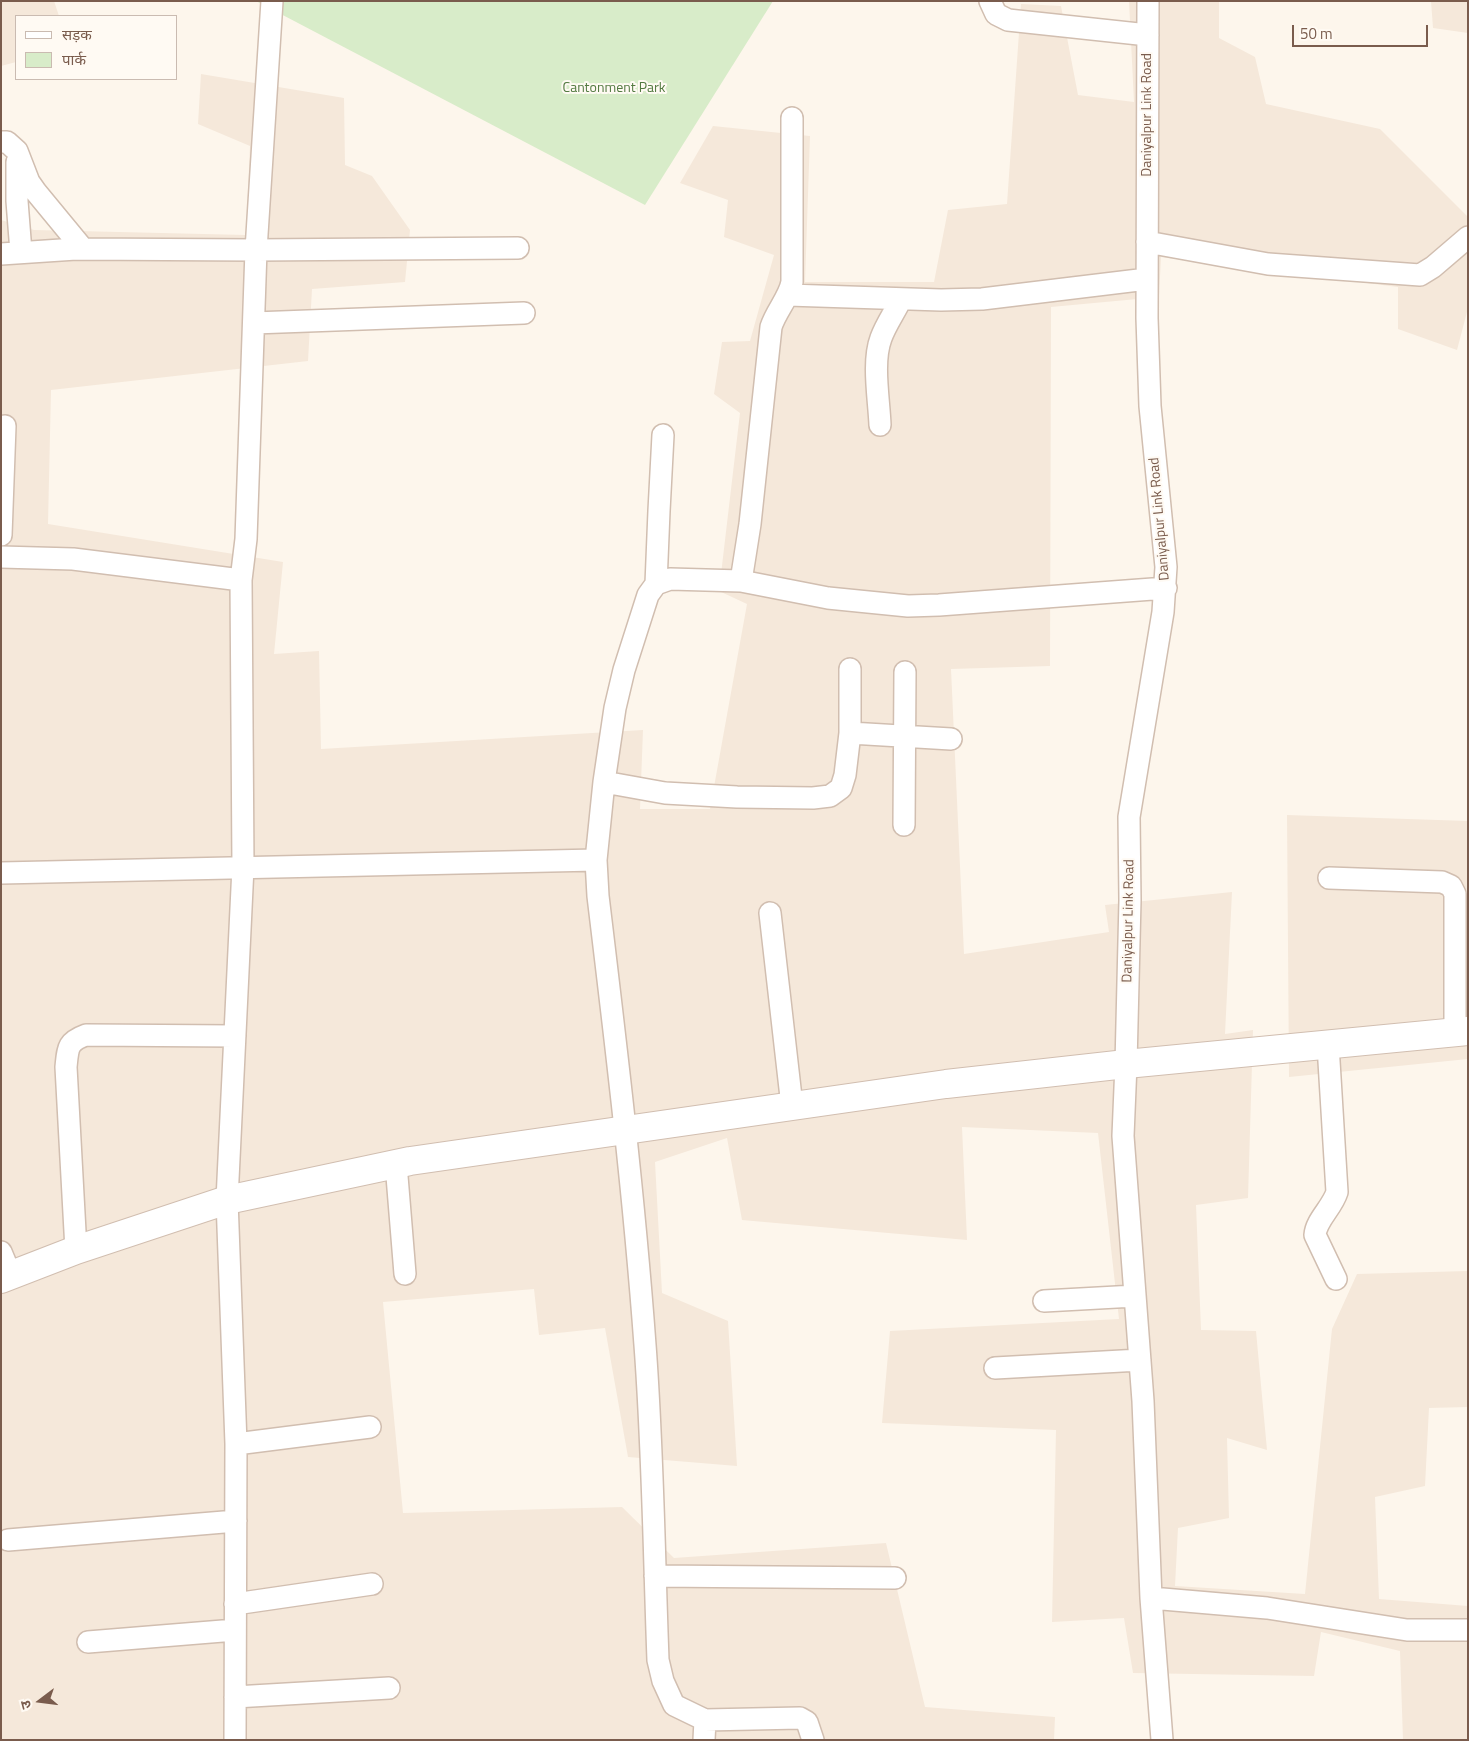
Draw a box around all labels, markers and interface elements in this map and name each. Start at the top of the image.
legend [15,15,178,80]
scale bar [1294,15,1430,47]
text: 50 m [1300,22,1333,45]
text: सड़क [62,23,92,46]
text: पार्क [62,48,86,71]
street label: Daniyalpur Link Road [1140,53,1156,177]
park label: Cantonment Park [563,81,665,97]
street label: Daniyalpur Link Road [1146,457,1174,581]
street label: Daniyalpur Link Road [1120,859,1138,983]
north arrow [15,1676,65,1726]
text: उ [14,1698,36,1712]

